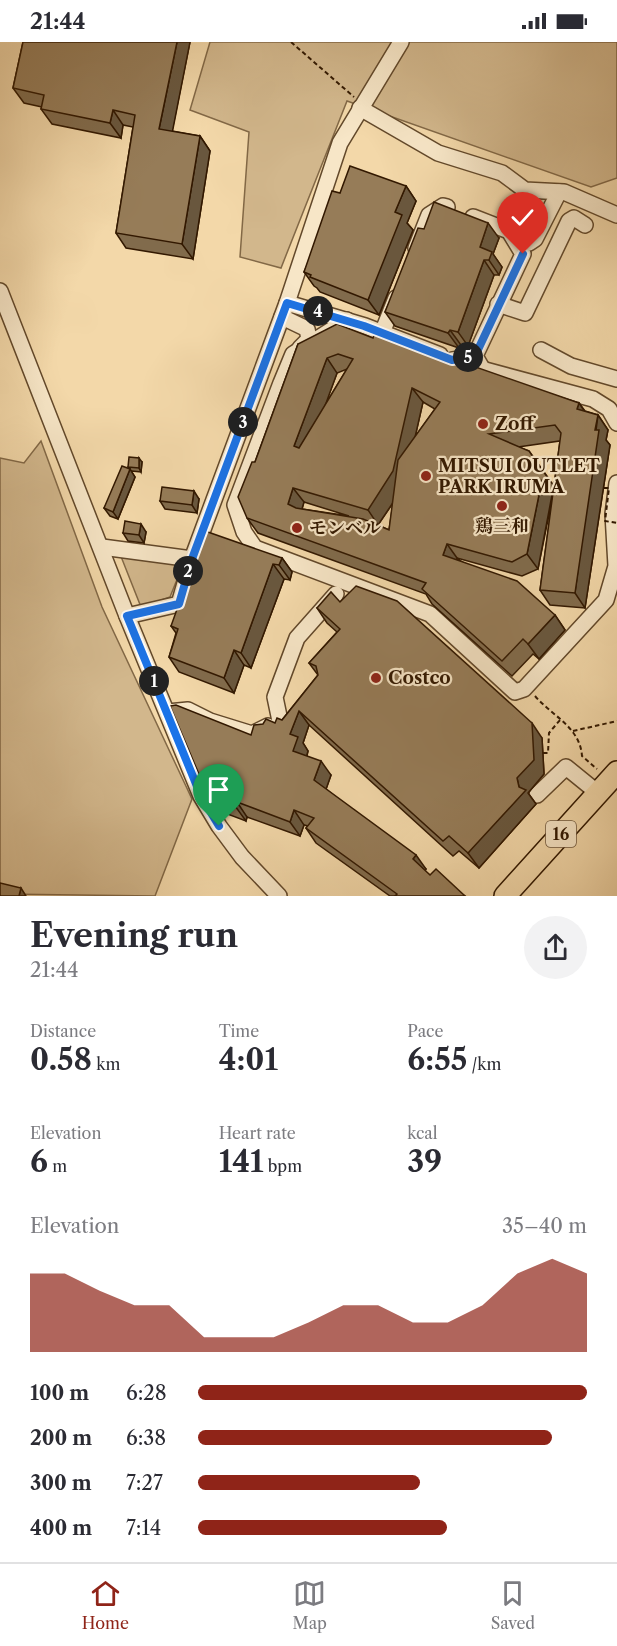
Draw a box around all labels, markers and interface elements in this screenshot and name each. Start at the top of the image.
text: 21:44 [30,8,86,35]
pin [497,192,548,254]
icon: check [506,201,539,234]
pin: 4 [303,296,333,326]
text: 4 [313,301,323,321]
pin: 5 [453,342,483,372]
text: 5 [464,347,472,367]
pin: 3 [228,407,258,437]
text: 3 [238,412,248,432]
place label: Zoff [495,413,536,435]
marker: Zoff [476,417,490,431]
place label: MITSUI OUTLET PARK IRUMA [438,455,600,498]
marker: MITSUI OUTLET PARK IRUMA [419,469,433,483]
marker: 鶏三和 [495,499,509,513]
place label: 鶏三和 [475,515,529,537]
place label: モンベル [309,517,381,539]
marker: モンベル [290,521,304,535]
pin: 2 [173,556,203,586]
text: 2 [183,561,193,581]
pin: 1 [139,666,169,696]
place label: Costco [388,667,451,689]
text: 1 [150,671,158,691]
marker: Costco [369,671,383,685]
pin [193,764,244,826]
icon: arrive [202,773,235,806]
road number: 16 [546,821,576,847]
text: Evening run [30,915,238,956]
button: share [524,916,587,979]
text: 21:44 [30,958,79,982]
text: Distance [30,1021,96,1041]
text: Time [219,1021,259,1041]
text: Pace [407,1021,443,1041]
text: 0.58 [30,1041,92,1078]
text: 4:01 [219,1041,278,1078]
text: 6:55 [407,1041,467,1078]
text: km [92,1054,121,1074]
text: /km [467,1054,501,1074]
text: Elevation [30,1123,101,1143]
text: Heart rate [219,1123,296,1143]
text: kcal [407,1123,438,1143]
text: 6 [30,1143,48,1180]
text: 141 [219,1143,263,1180]
text: 39 [407,1143,442,1180]
text: m [48,1156,67,1176]
text: bpm [263,1156,302,1176]
text: Elevation [30,1214,119,1238]
text: 35–40 m [502,1214,587,1238]
text: 100 m [30,1381,89,1405]
text: 6:28 [126,1381,167,1405]
text: 200 m [30,1426,92,1450]
text: 6:38 [126,1426,166,1450]
text: 300 m [30,1471,92,1495]
text: 7:27 [126,1471,163,1495]
text: 400 m [30,1516,92,1540]
text: 7:14 [126,1516,161,1540]
tab: Home [82,1577,129,1633]
tab: Map [293,1577,327,1633]
tab: Saved [491,1577,535,1633]

